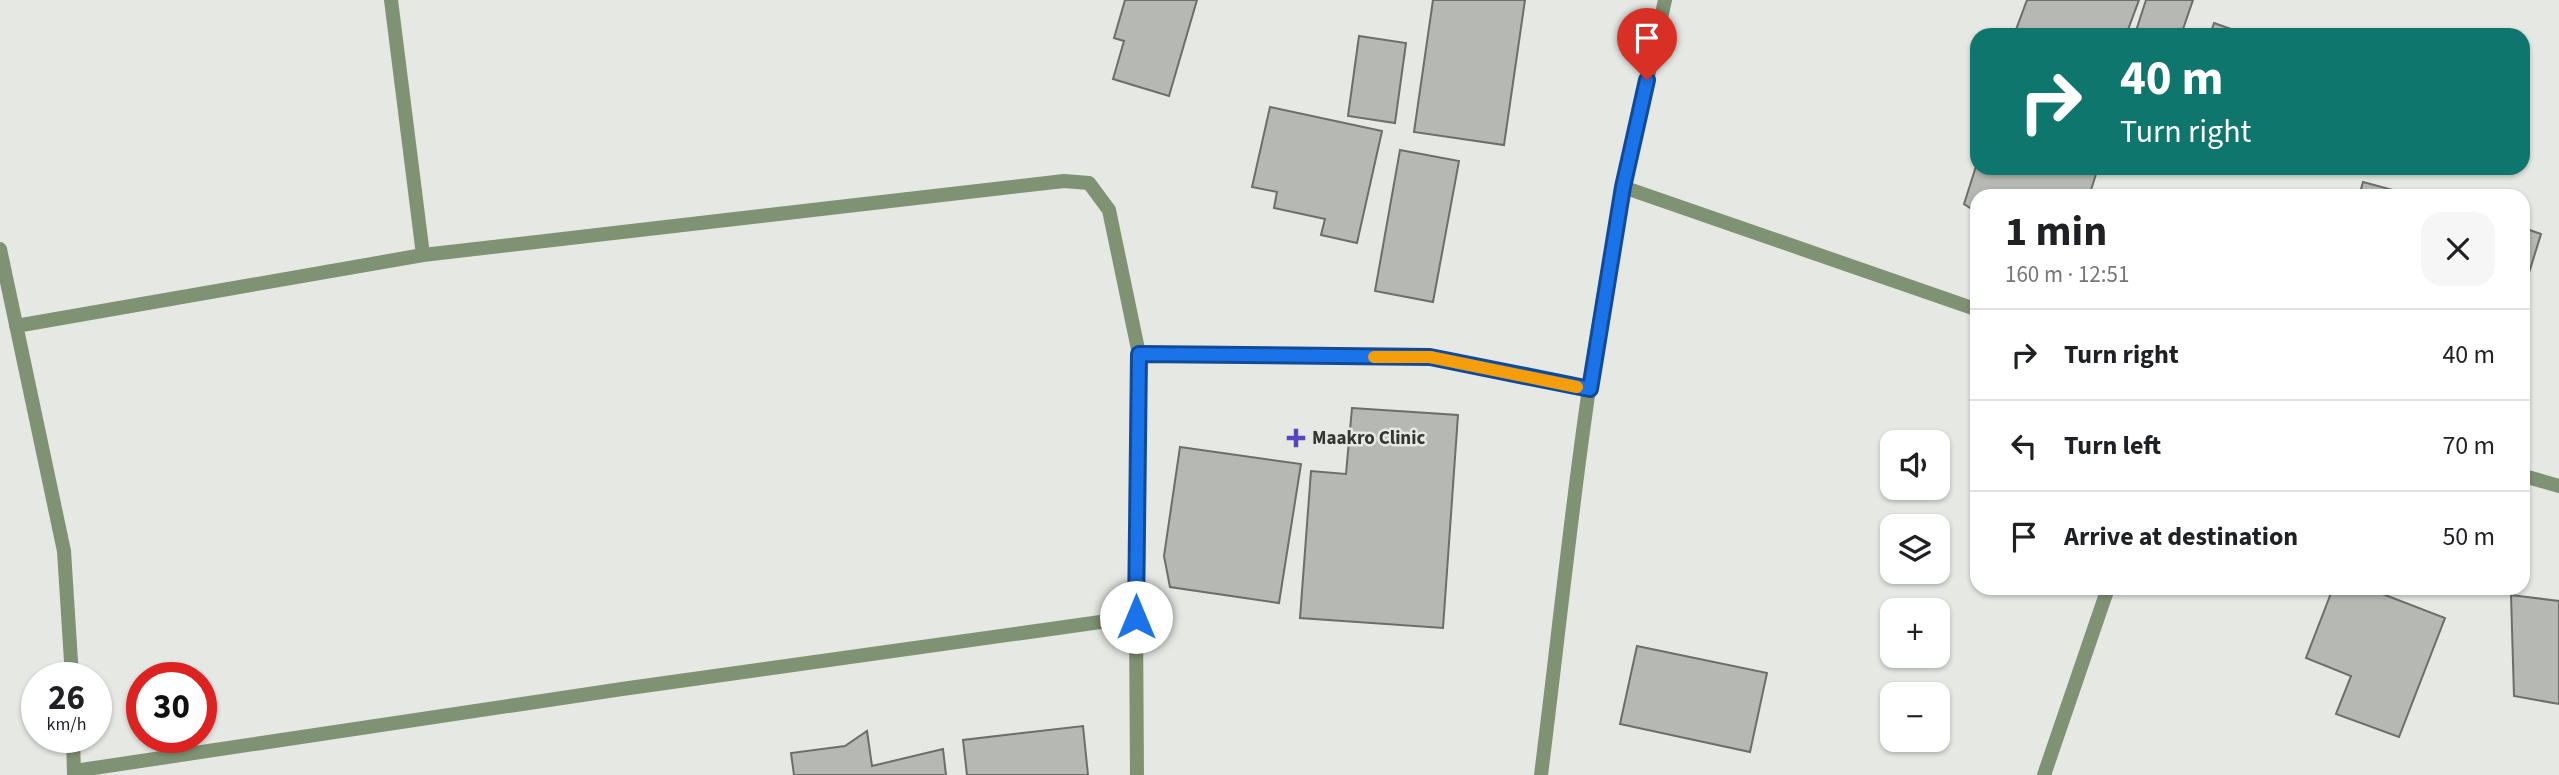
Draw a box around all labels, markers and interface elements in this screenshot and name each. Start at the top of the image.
pin [1617,8,1677,80]
icon: arrive [1628,19,1666,57]
text: 40 m [2120,44,2224,114]
icon: right [2005,56,2096,147]
text: Turn right [2120,109,2251,155]
text: 1 min [2005,202,2107,262]
button: close [2421,212,2495,286]
text: 160 m · 12:51 [2005,258,2129,291]
icon: right [2005,336,2043,374]
text: Turn right [2064,336,2179,373]
text: 40 m [2442,336,2495,373]
place label: Maakro Clinic [1312,425,1425,452]
icon: left [2005,427,2043,465]
text: Turn left [2064,427,2161,464]
text: 70 m [2442,427,2495,464]
marker: Maakro Clinic [1286,428,1306,448]
map controls [1880,430,1950,752]
button: sound [1880,430,1950,500]
button: layers [1880,514,1950,584]
icon: arrive [2005,518,2043,556]
text: Arrive at destination [2064,518,2298,555]
text: 50 m [2442,518,2495,555]
position arrow [1099,580,1173,654]
button: + [1880,598,1950,668]
speed limit sign: 30 [126,662,217,753]
text: 26 [48,673,85,723]
button: − [1880,682,1950,752]
text: km/h [47,712,86,737]

